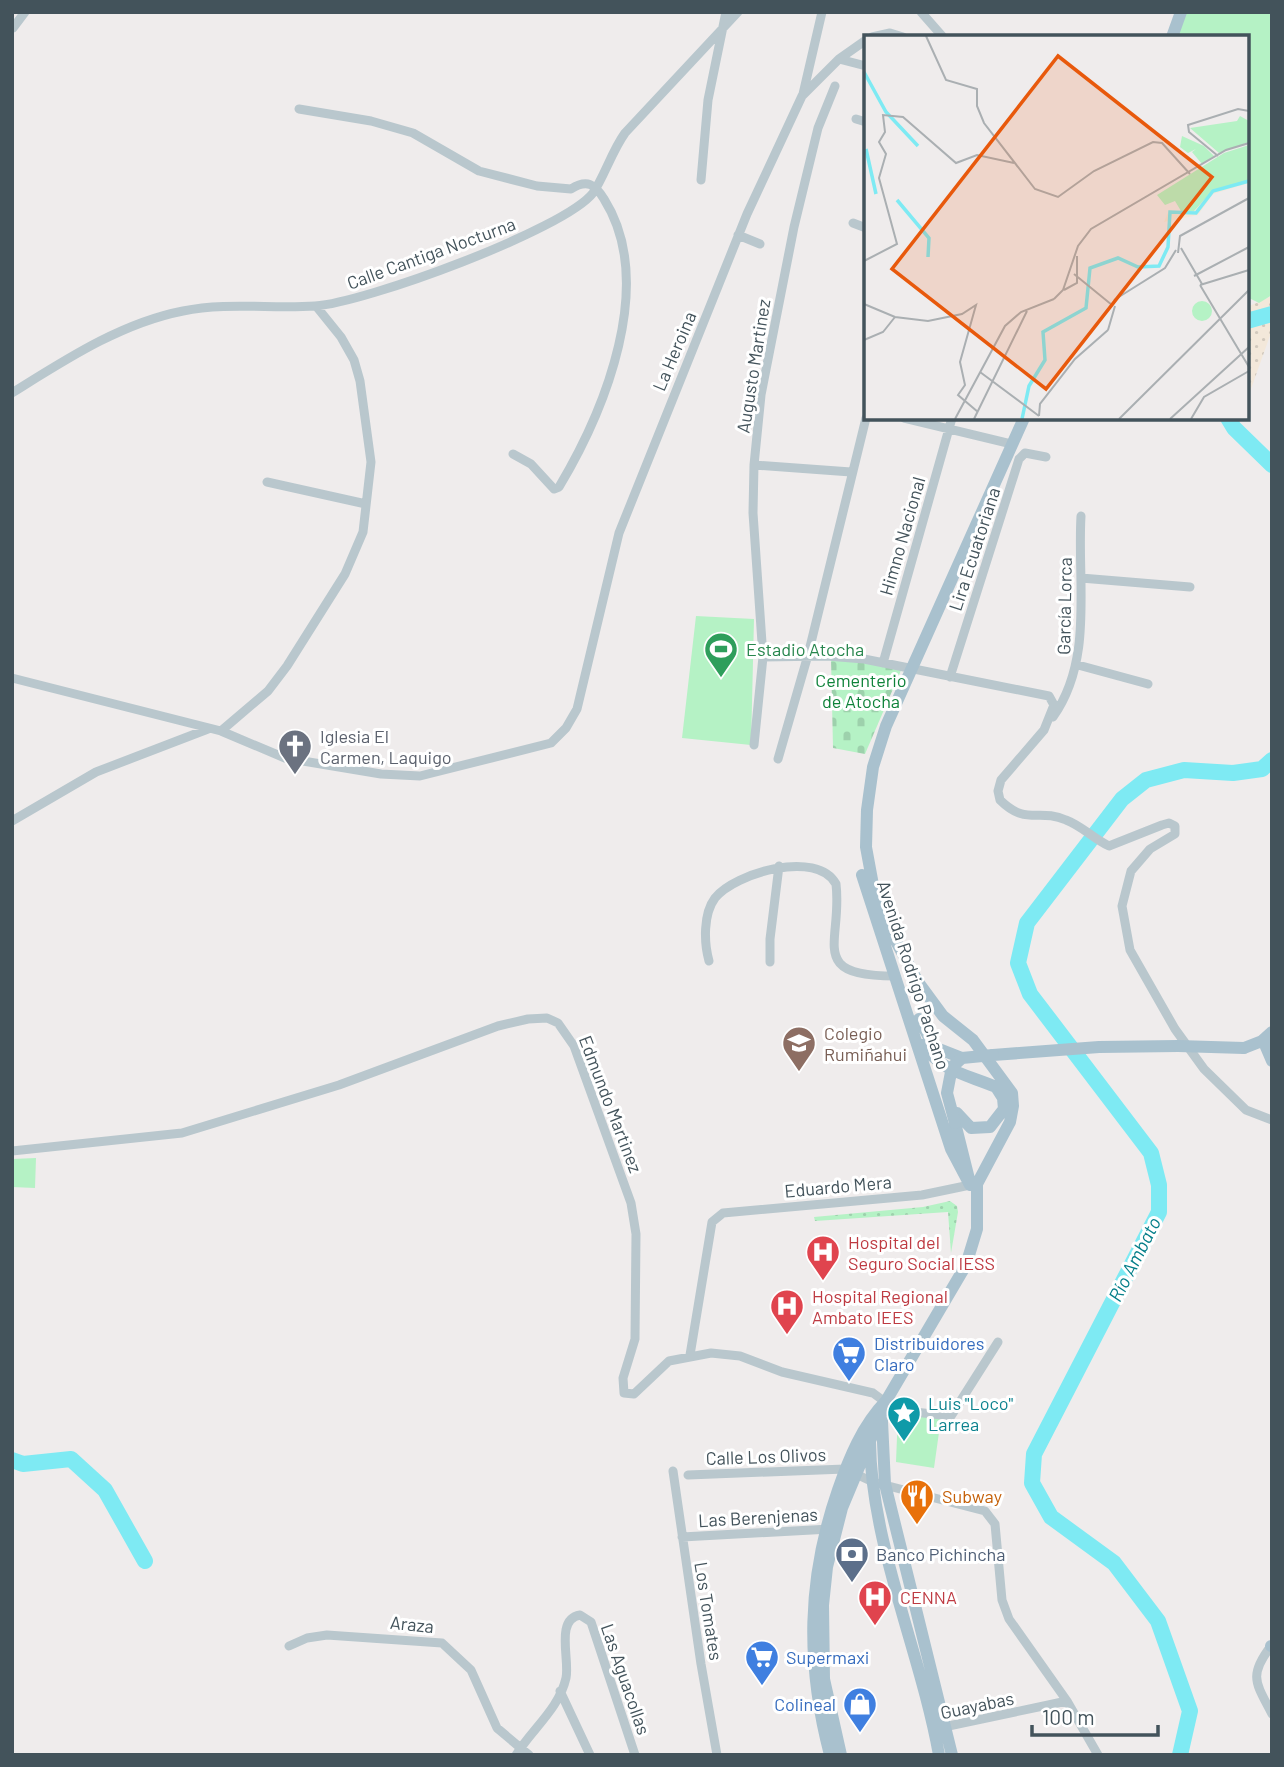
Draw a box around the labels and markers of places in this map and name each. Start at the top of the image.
sports icon: Estadio Atocha [702,630,740,679]
place label: Estadio Atocha [746,638,864,660]
place label: Iglesia El Carmen, Laquigo [320,725,452,768]
church icon: Iglesia El Carmen, Laquigo [276,727,314,776]
place label: Colegio Rumiñahui [824,1022,907,1065]
school or university icon: Colegio Rumiñahui [780,1024,818,1073]
place label: Hospital del Seguro Social IESS [848,1231,995,1274]
hospital icon: Hospital del Seguro Social IESS [804,1233,842,1282]
place label: Hospital Regional Ambato IEES [812,1285,948,1328]
hospital icon: Hospital Regional Ambato IEES [768,1287,806,1336]
place label: Distribuidores Claro [874,1332,984,1375]
supermarket icon: Distribuidores Claro [830,1334,868,1383]
place label: Luis "Loco" Larrea [928,1392,1013,1435]
place icon: Luis "Loco" Larrea [885,1394,923,1443]
restaurant icon: Subway [898,1477,936,1526]
place label: Subway [942,1485,1002,1507]
bank icon: Banco Pichincha [833,1535,871,1584]
place label: Banco Pichincha [876,1543,1005,1565]
hospital icon: CENNA [856,1578,894,1627]
place label: CENNA [900,1586,957,1608]
supermarket icon: Supermaxi [743,1638,781,1687]
place label: Supermaxi [786,1646,869,1668]
shop icon: Colineal [841,1685,879,1734]
place label: Colineal [774,1693,836,1715]

